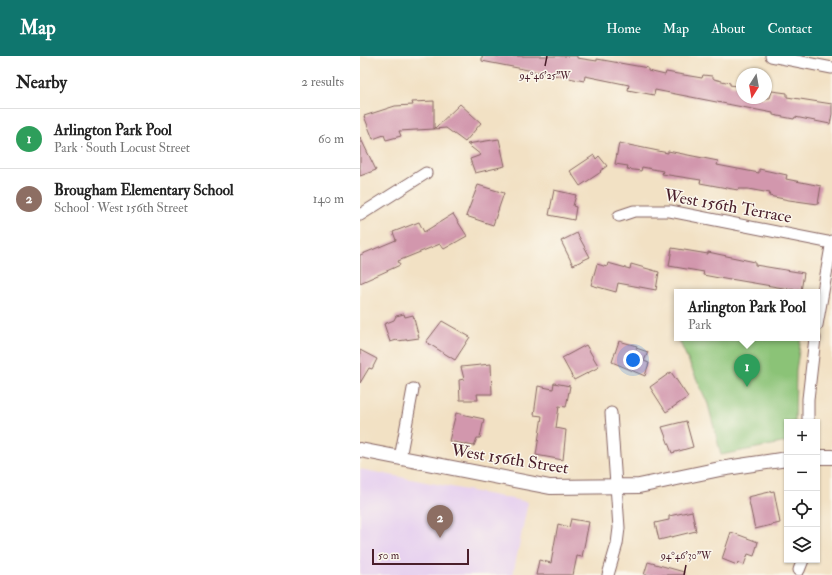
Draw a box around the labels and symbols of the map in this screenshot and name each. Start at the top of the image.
north arrow [736,68,772,104]
text: 94°46'25"W [518,70,571,82]
street label: West 156th Terrace [662,184,793,228]
your location [623,350,643,370]
pin: 1 [734,354,760,387]
street label: West 156th Street [449,439,571,479]
pin: 2 [427,505,453,538]
scale bar [372,547,469,566]
text: 94°46'30"W [660,550,712,562]

